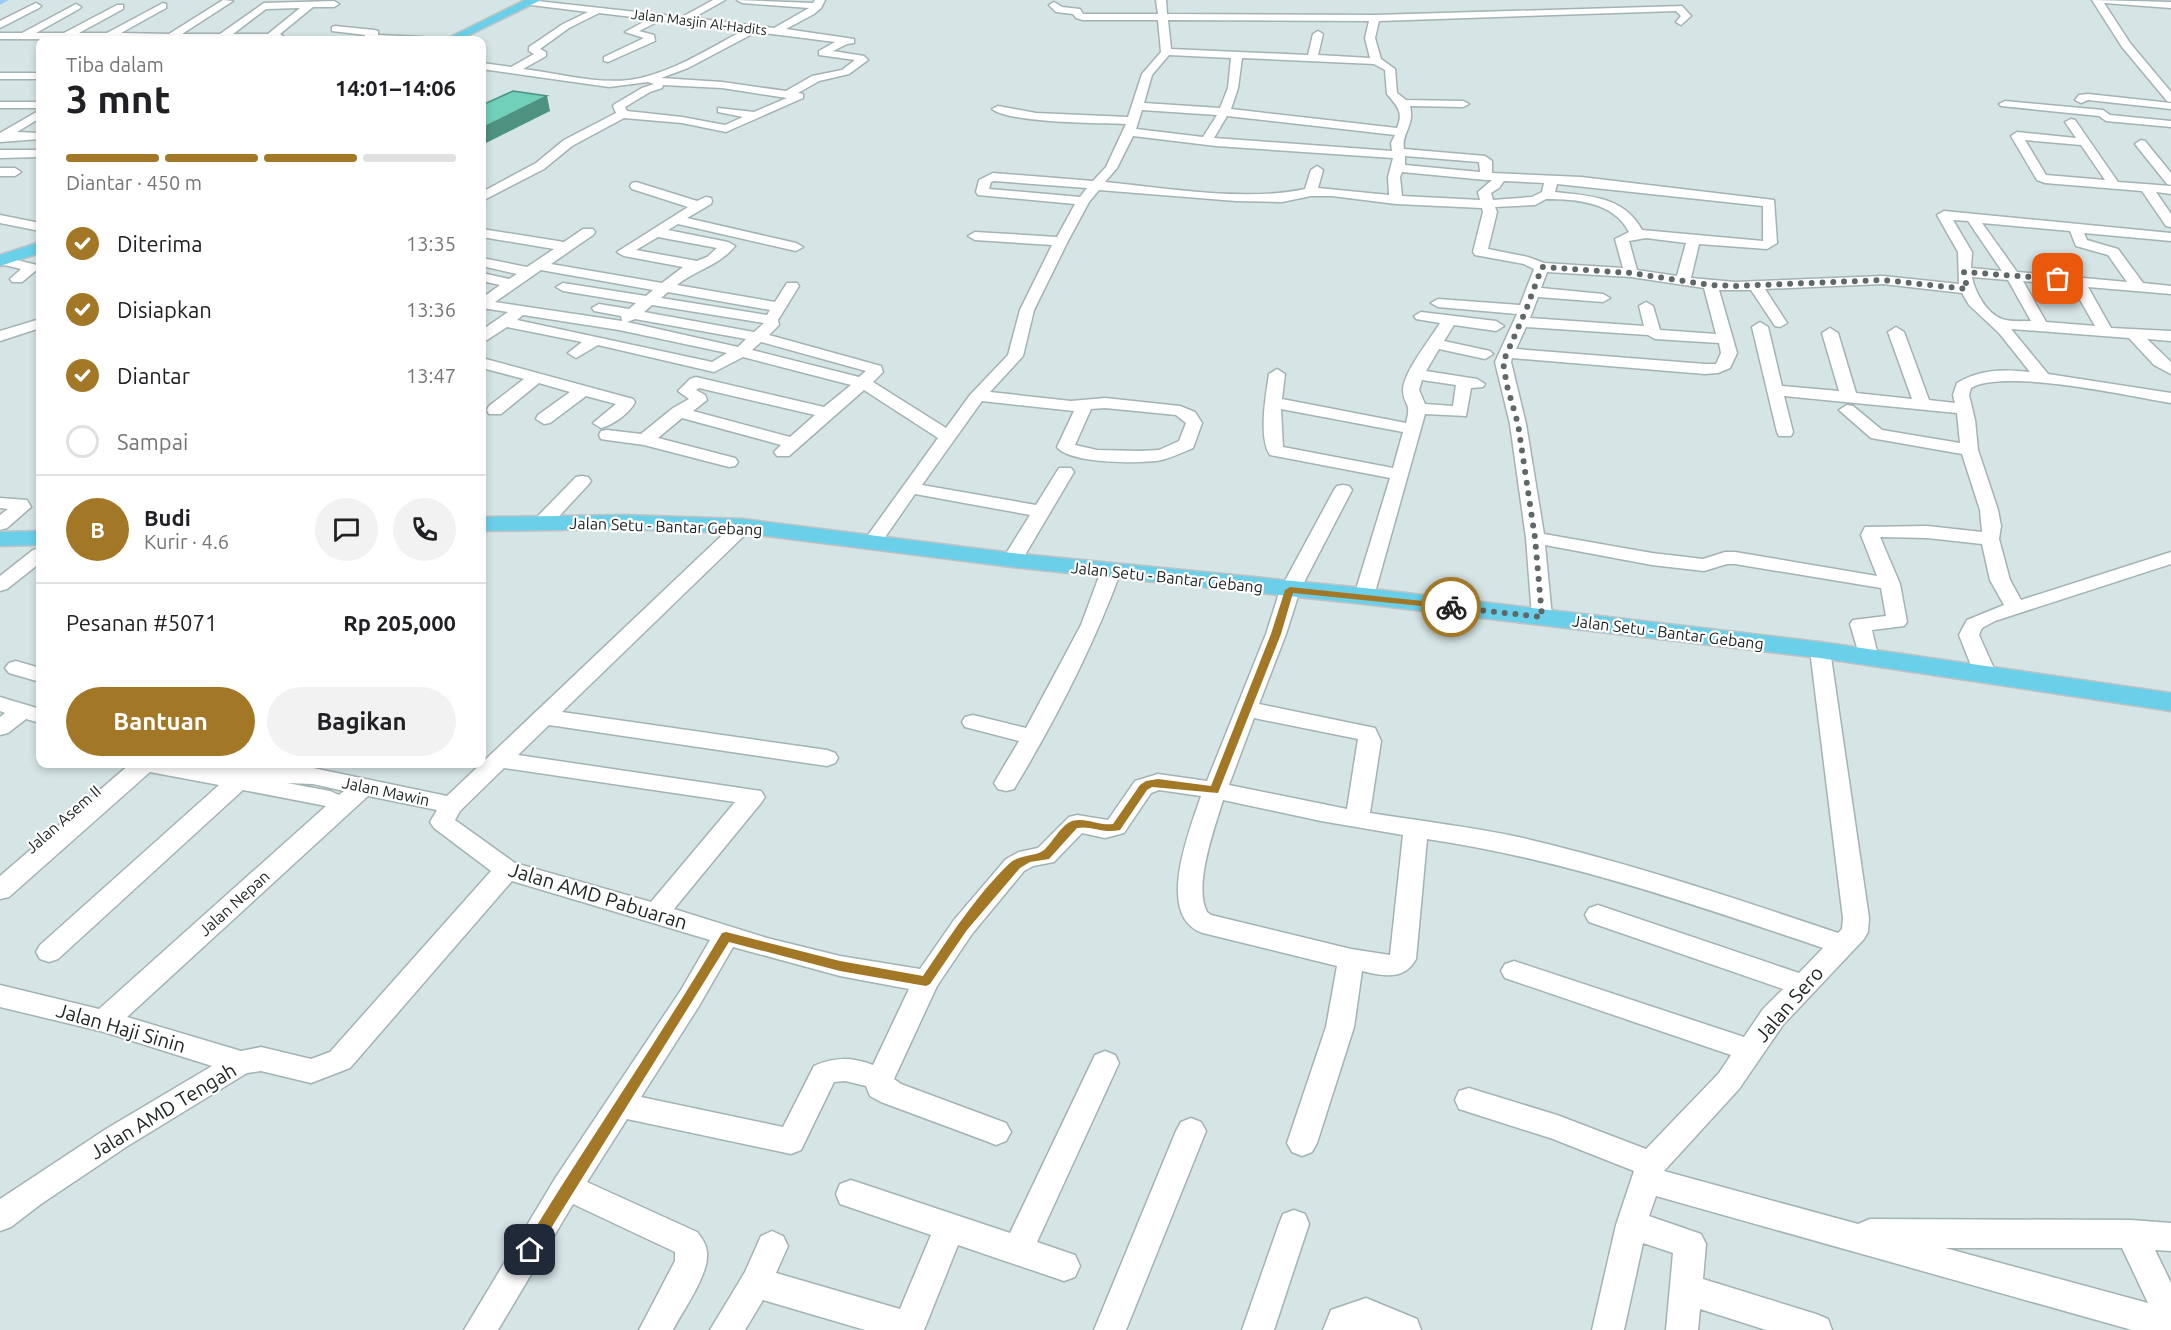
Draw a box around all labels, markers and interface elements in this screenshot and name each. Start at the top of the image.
street label: Jalan Masjin Al-Hadits [630,6,768,38]
text: Tiba dalam [66,53,164,76]
text: 14:01–14:06 [335,75,456,100]
text: 3 mnt [66,77,170,120]
text: Diantar · 450 m [66,171,202,194]
icon: check [66,227,99,260]
text: Diterima [117,231,203,256]
text: 13:35 [406,232,456,255]
pin [2032,253,2083,304]
icon: bag [2041,262,2074,295]
icon: check [66,293,99,326]
text: Disiapkan [117,297,212,322]
text: 13:36 [406,298,456,321]
icon: check [66,359,99,392]
text: Diantar [117,363,190,388]
text: 13:47 [406,364,456,387]
text: Sampai [117,429,188,454]
button: chat [315,498,378,561]
button: phone [393,498,456,561]
text: Budi [144,505,191,530]
street label: Jalan Setu - Bantar Gebang [569,514,763,538]
text: B [90,517,105,542]
text: Kurir · 4.6 [144,530,229,553]
street label: Jalan Setu - Bantar Gebang [1070,558,1264,596]
courier [1421,577,1481,637]
icon: bike [1435,591,1468,624]
text: Pesanan #5071 [66,610,217,635]
text: Rp 205,000 [343,610,456,635]
street label: Jalan Setu - Bantar Gebang [1571,611,1765,653]
button: Bantuan [66,687,255,756]
button: Bagikan [267,687,456,756]
street label: Jalan Mawin [341,773,431,809]
street label: Jalan Asem II [22,782,104,856]
street label: Jalan AMD Pabuaran [506,857,690,934]
street label: Jalan Nepan [195,867,273,939]
street label: Jalan Sero [1750,961,1828,1046]
street label: Jalan Haji Sinin [54,998,188,1057]
street label: Jalan AMD Tengah [85,1058,240,1163]
pin [504,1224,555,1275]
icon: home [513,1233,546,1266]

